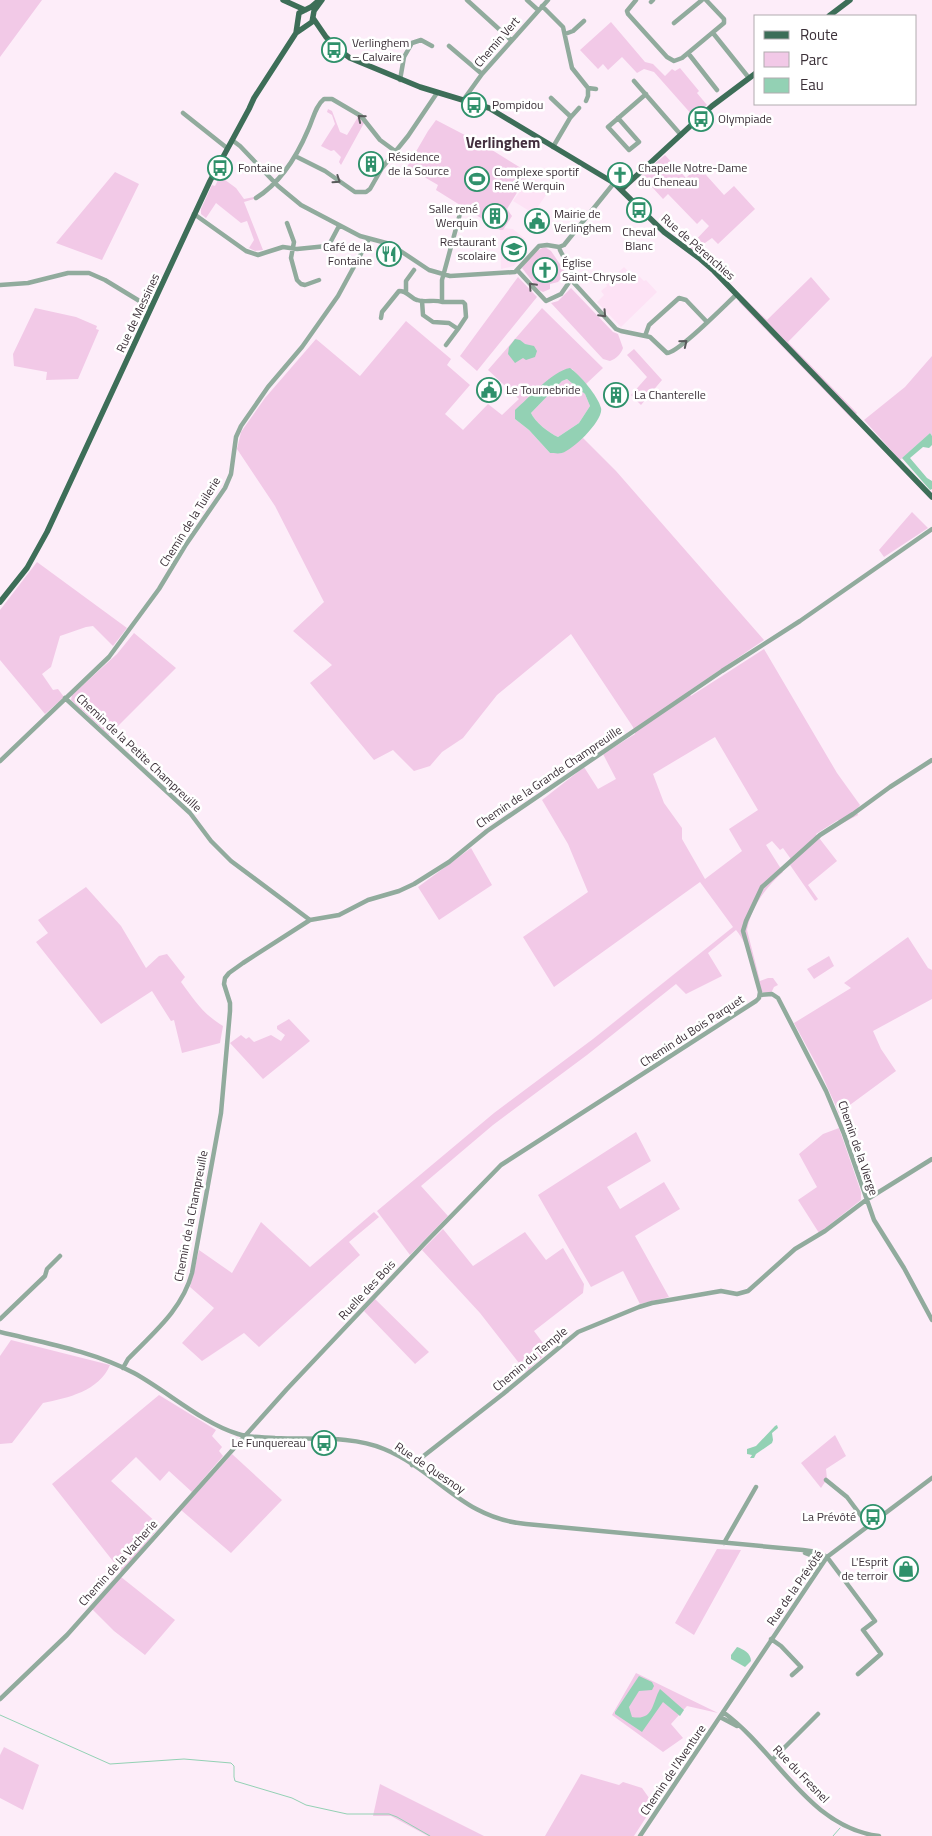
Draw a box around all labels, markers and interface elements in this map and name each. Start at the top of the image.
street label: Chemin Vert [469,12,525,71]
legend [754,15,917,105]
text: Route [800,23,838,46]
place label: Verlinghem – Calvaire [352,33,409,66]
bus stop icon: Verlinghem – Calvaire [321,37,347,63]
text: Parc [800,48,828,71]
text: Eau [800,73,824,96]
bus stop icon: Pompidou [461,92,487,118]
place label: Pompidou [492,95,543,114]
bus stop icon: Olympiade [688,106,714,132]
place label: Olympiade [718,109,772,128]
one-way arrow [358,114,367,123]
district label: Verlinghem [466,131,540,154]
place label: Résidence de la Source [388,147,449,180]
building icon: Résidence de la Source [358,151,384,177]
bus stop icon: Fontaine [207,155,233,181]
place label: Fontaine [238,158,282,177]
place label: Chapelle Notre-Dame du Cheneau [638,158,747,191]
place label: Complexe sportif René Werquin [494,162,579,195]
church icon: Chapelle Notre-Dame du Cheneau [607,162,633,188]
sports icon: Complexe sportif René Werquin [464,166,490,192]
one-way arrow [332,174,341,183]
bus stop icon: Cheval Blanc [626,197,652,223]
place label: Salle rené Werquin [429,199,478,232]
building icon: Salle rené Werquin [482,203,508,229]
place label: Mairie de Verlinghem [554,204,611,237]
public building icon: Mairie de Verlinghem [524,208,550,234]
street label: Rue de Pérenchies [657,209,740,285]
place label: Cheval Blanc [622,222,656,255]
place label: Restaurant scolaire [440,232,497,265]
school or university icon: Restaurant scolaire [501,236,527,262]
place label: Café de la Fontaine [323,237,372,270]
restaurant icon: Café de la Fontaine [376,241,402,267]
place label: Église Saint-Chrysole [562,253,636,286]
church icon: Église Saint-Chrysole [532,257,558,283]
street label: Rue de Messines [111,270,164,356]
one-way arrow [529,283,538,292]
one-way arrow [597,309,606,318]
one-way arrow [678,339,687,348]
public building icon: Le Tournebride [476,377,502,403]
place label: Le Tournebride [506,380,580,399]
building icon: La Chanterelle [603,382,629,408]
place label: La Chanterelle [634,385,706,404]
street label: Chemin de la Tuilerie [154,473,225,571]
street label: Chemin de la Petite Champreuille [72,689,207,816]
street label: Chemin de la Grande Champreuille [472,721,625,833]
street label: Chemin du Bois Parquet [636,989,748,1071]
street label: Chemin de la Vierge [833,1098,884,1198]
street label: Chemin de la Champreuille [168,1149,213,1283]
street label: Ruelle des Bois [334,1255,400,1324]
street label: Chemin du Temple [488,1322,571,1396]
bus stop icon: Le Funquereau [311,1430,337,1456]
place label: Le Funquereau [231,1433,306,1452]
street label: Rue de Quesnoy [391,1437,470,1498]
bus stop icon: La Prévôté [860,1504,886,1530]
place label: La Prévôté [802,1507,856,1526]
street label: Chemin de la Vacherie [74,1515,162,1610]
street label: Rue de la Prévôté [761,1546,828,1629]
place label: L'Esprit de terroir [841,1552,889,1585]
shop icon: L'Esprit de terroir [893,1556,919,1582]
street label: Chemin de l'Aventure [635,1720,710,1819]
street label: Rue du Fresnel [769,1740,834,1807]

